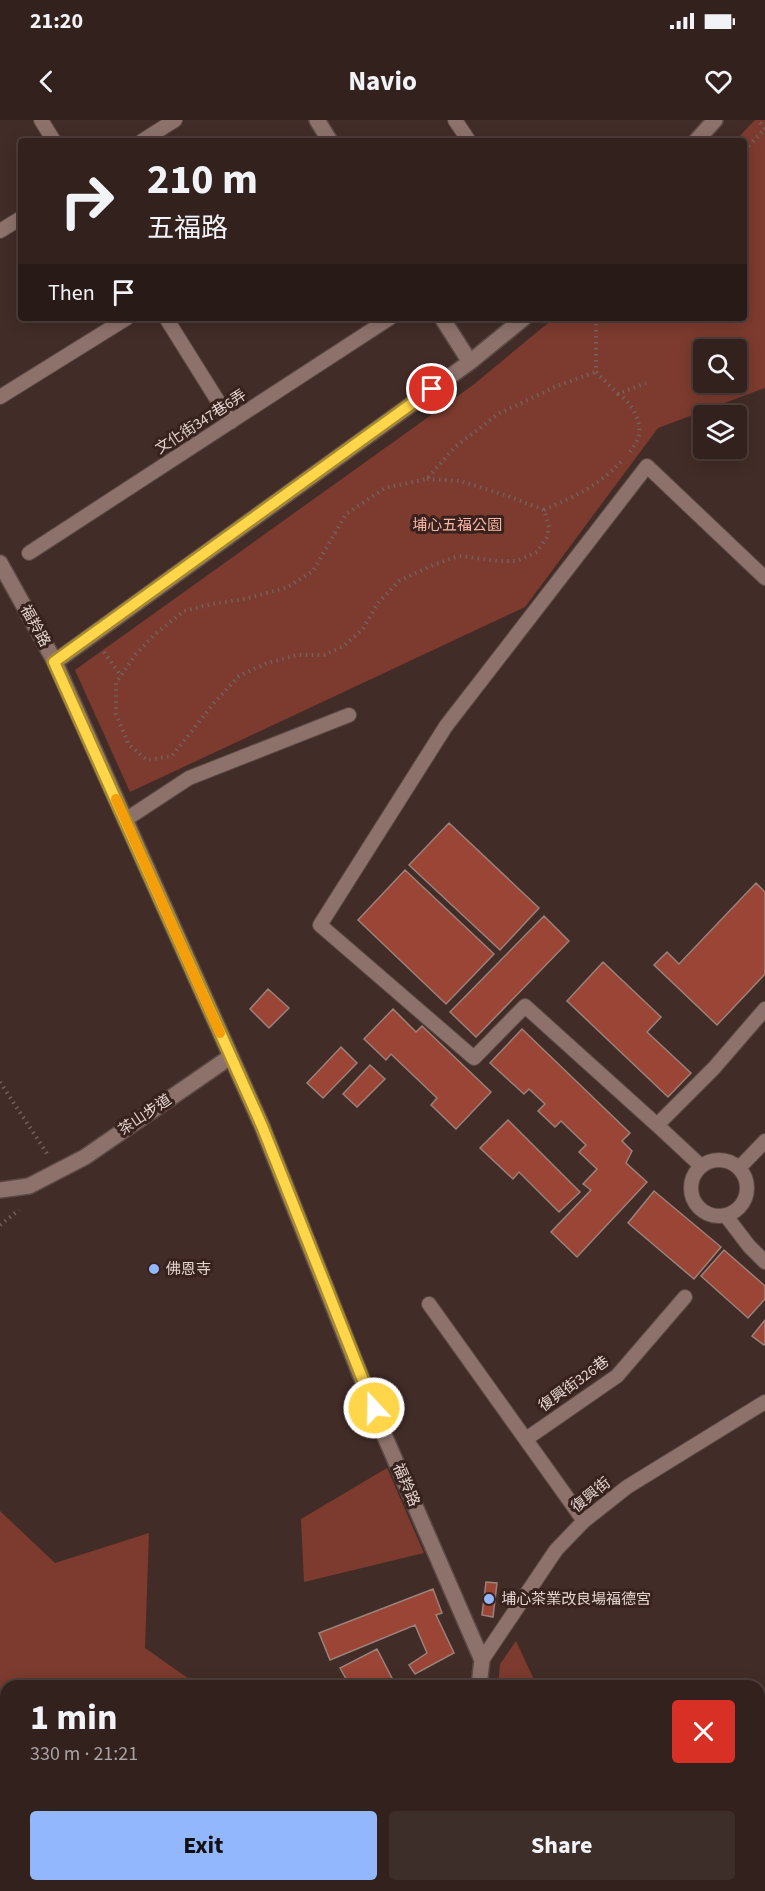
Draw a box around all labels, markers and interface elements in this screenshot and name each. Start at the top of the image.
text: 21:20 [30,5,83,37]
text: Navio [348,62,417,101]
icon: back [30,65,63,98]
icon: heart [702,65,735,98]
text: 210 m [147,150,258,210]
icon: right [48,162,126,240]
text: 五福路 [147,209,228,248]
icon: arrive [107,276,140,309]
text: Then [48,277,95,309]
map controls [693,339,747,459]
button: search [693,339,747,393]
pin [406,363,457,414]
icon: arrive [415,372,448,405]
street label: 文化街347巷6弄 [151,385,251,459]
button: layers [693,405,747,459]
park label: 埔心五福公園 [412,515,502,536]
street label: 福羚路 [15,601,55,651]
street label: 茶山步道 [114,1090,176,1140]
place label: 佛恩寺 [166,1259,211,1280]
marker: 佛恩寺 [147,1262,161,1276]
street label: 復興街326巷 [535,1351,613,1417]
position arrow [342,1376,406,1440]
street label: 福羚路 [388,1460,424,1510]
street label: 復興街 [567,1473,615,1517]
place label: 埔心茶業改良場福德宮 [501,1589,651,1610]
marker: 埔心茶業改良場福德宮 [482,1592,496,1606]
text: 1 min [30,1692,118,1743]
button: close [672,1700,735,1763]
text: 330 m · 21:21 [30,1740,138,1768]
button: Exit [30,1811,377,1880]
button: Share [389,1811,735,1880]

